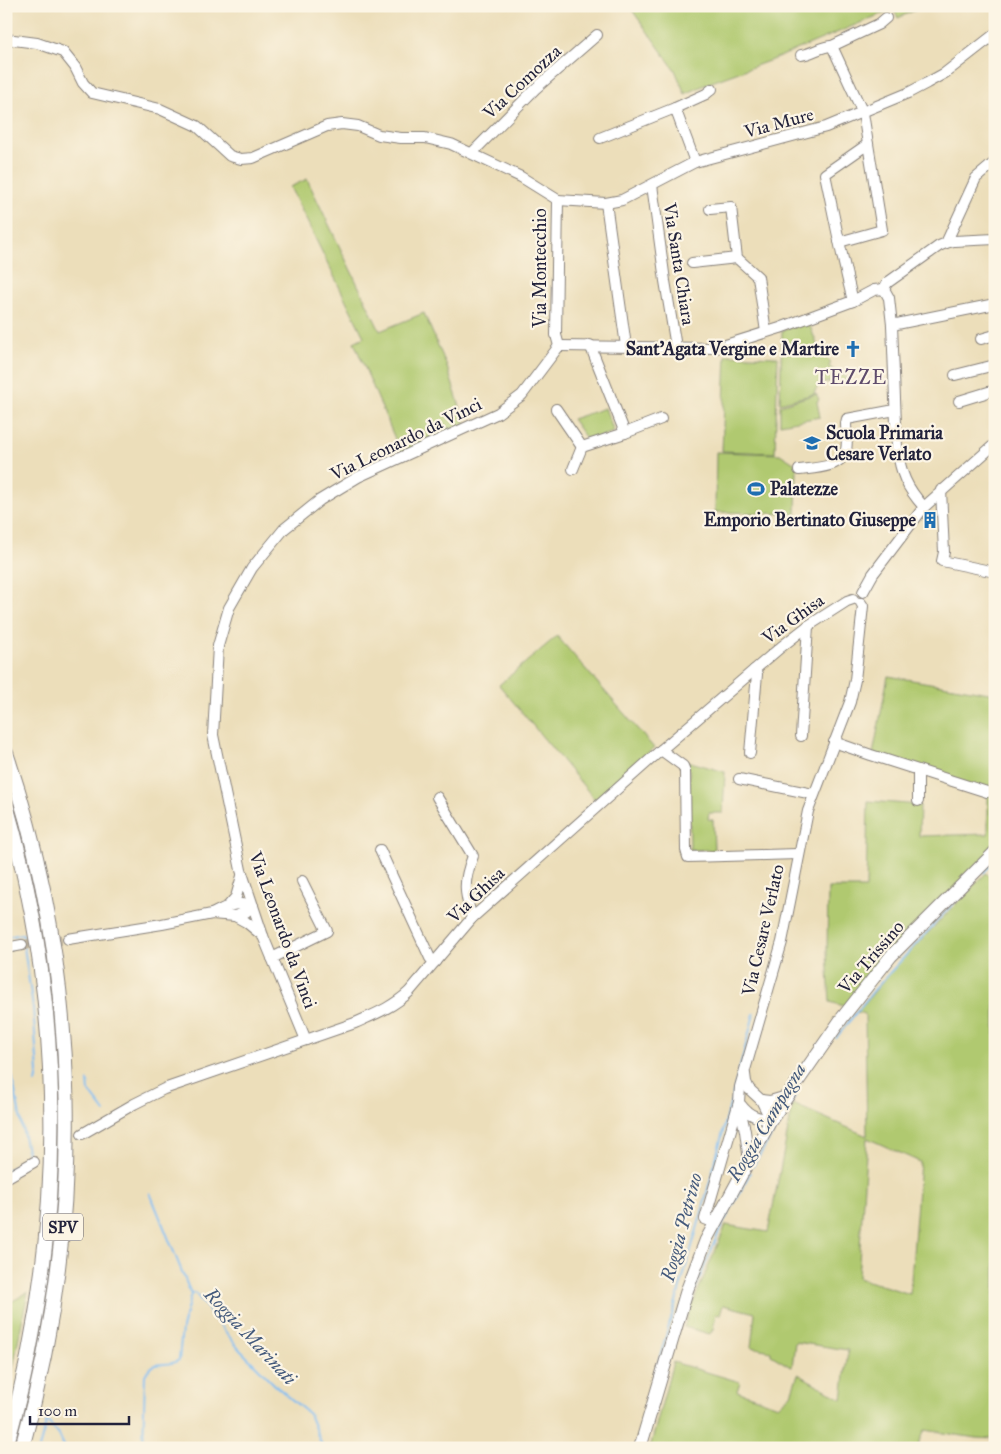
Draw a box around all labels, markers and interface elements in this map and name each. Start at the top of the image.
street label: Via Comozza [478,40,566,124]
street label: Via Mure [741,103,816,143]
street label: Via Santa Chiara [658,200,700,327]
street label: Via Montecchio [529,208,551,329]
place label: Sant'Agata Vergine e Martire [626,338,839,361]
church icon: Sant'Agata Vergine e Martire [843,339,863,359]
district label: TEZZE [815,365,887,389]
street label: Via Leonardo da Vinci [326,393,485,486]
place label: Scuola Primaria Cesare Verlato [826,422,943,465]
school or university icon: Scuola Primaria Cesare Verlato [802,433,822,453]
place label: Palatezze [770,478,839,500]
sports icon: Palatezze [746,479,766,499]
place label: Emporio Bertinato Giuseppe [704,509,916,532]
building icon: Emporio Bertinato Giuseppe [920,510,940,530]
street label: Via Ghisa [757,589,829,649]
street label: Via Leonardo da Vinci [244,848,322,1011]
street label: Via Ghisa [442,862,510,928]
street label: Via Cesare Verlato [737,862,789,999]
street label: Via Trissino [833,916,909,999]
water label: Roggia Campagna [722,1059,812,1187]
water label: Roggia Petrino [656,1170,707,1285]
road number: SPV [43,1214,83,1240]
water label: Roggia Marinati [199,1282,302,1390]
scale bar [30,1394,129,1426]
text: 100 m [38,1402,78,1420]

